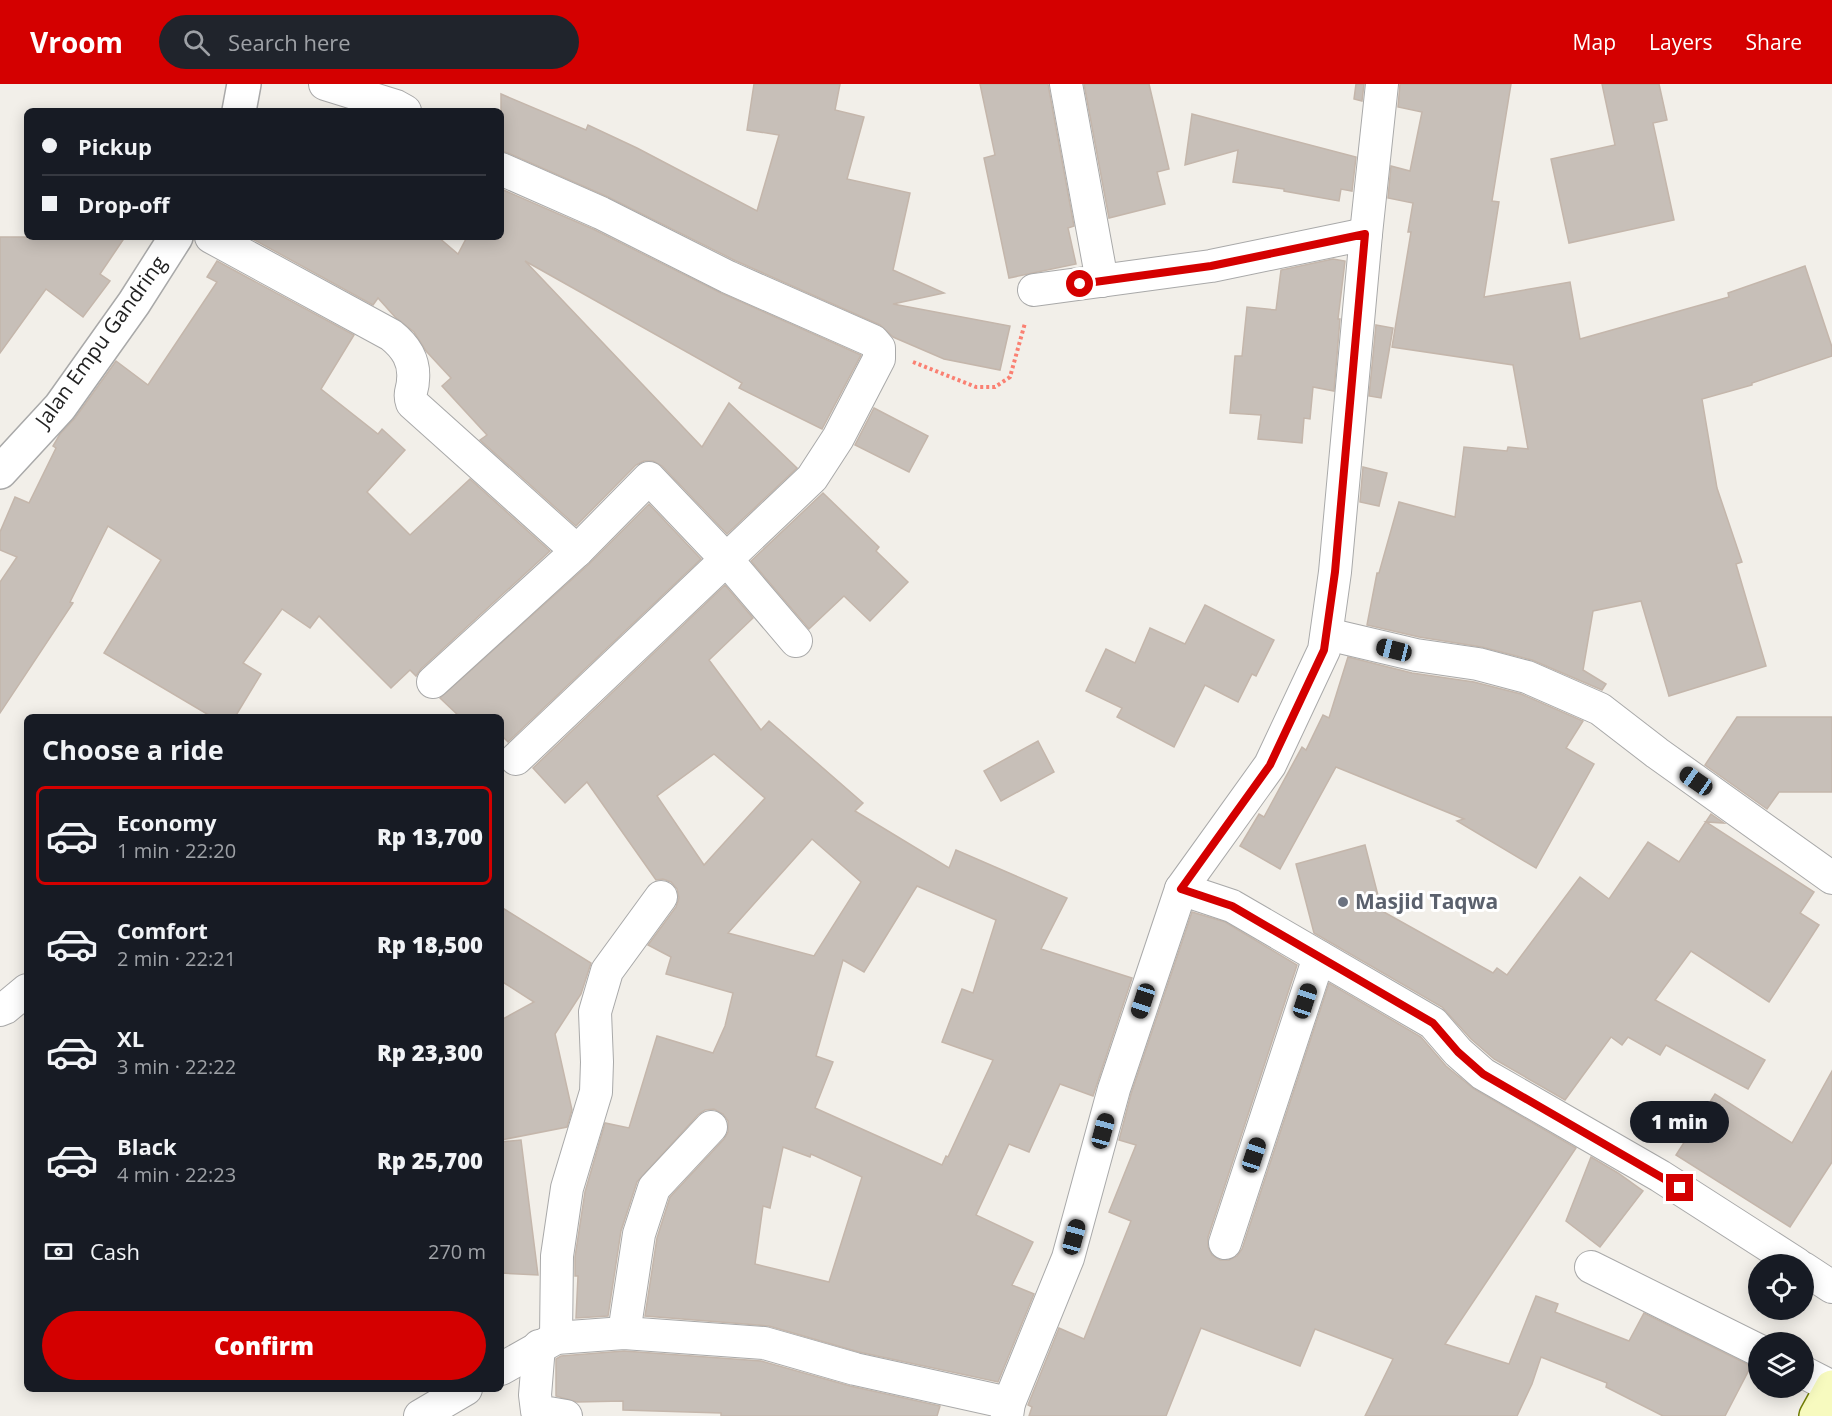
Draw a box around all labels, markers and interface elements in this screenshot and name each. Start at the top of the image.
search box [159,15,579,69]
text: Vroom [30,23,123,61]
icon: search [180,26,213,59]
text: Search here [228,27,351,57]
text: Map [1573,28,1616,56]
text: Layers [1649,28,1713,56]
text: Share [1746,28,1802,56]
text: Pickup [78,131,152,161]
text: Drop-off [78,189,170,219]
street label: Jalan Empu Gandring [27,250,172,434]
route start [1066,270,1093,297]
car [1374,637,1414,663]
text: Choose a ride [42,731,224,768]
car [1676,763,1716,799]
text: Economy [117,807,216,837]
icon: car [45,809,99,863]
text: Rp 13,700 [377,821,483,851]
text: 1 min · 22:20 [117,837,236,864]
place label: Masjid Taqwa [1355,887,1498,915]
marker: Masjid Taqwa [1336,895,1350,909]
text: Comfort [117,915,208,945]
icon: car [45,917,99,971]
text: Rp 18,500 [377,929,483,959]
text: 2 min · 22:21 [117,945,236,972]
car [1129,981,1157,1021]
car [1291,981,1319,1021]
text: XL [117,1023,144,1053]
icon: car [45,1025,99,1079]
text: Rp 23,300 [377,1037,483,1067]
text: 3 min · 22:22 [117,1053,236,1080]
callout: 1 min [1630,1101,1730,1143]
text: 1 min [1651,1108,1708,1135]
car [1090,1111,1116,1151]
text: Black [117,1131,177,1161]
icon: car [45,1133,99,1187]
car [1240,1135,1268,1175]
text: Rp 25,700 [377,1145,483,1175]
text: 4 min · 22:23 [117,1161,236,1188]
route end [1666,1174,1693,1201]
car [1061,1217,1087,1257]
icon: cash [42,1235,75,1268]
text: Cash [90,1236,140,1266]
text: 270 m [428,1238,486,1265]
map controls [1748,1254,1814,1398]
button: locate [1748,1254,1814,1320]
button: Confirm [42,1311,486,1380]
button: layers [1748,1332,1814,1398]

